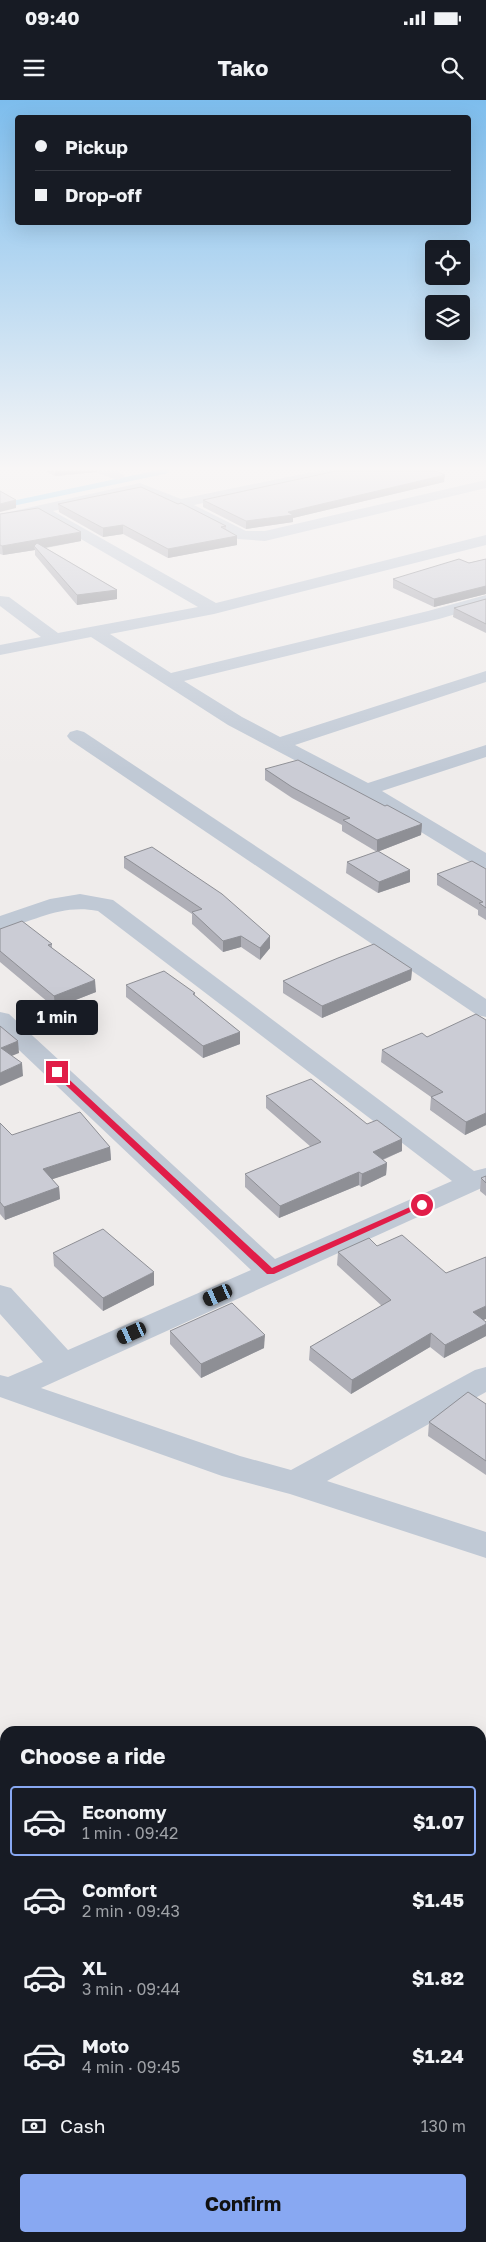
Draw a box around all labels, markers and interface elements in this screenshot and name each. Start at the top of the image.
text: 09:40 [25,6,80,29]
icon: menu [20,54,48,82]
text: Tako [218,54,268,81]
icon: search [438,54,466,82]
text: Pickup [65,135,128,158]
text: Drop-off [65,183,142,206]
map controls [425,240,470,340]
button: locate [425,240,470,285]
button: layers [425,295,470,340]
callout: 1 min [16,1000,98,1034]
text: 1 min [37,1007,77,1027]
route end [46,1061,68,1083]
route start [411,1194,433,1216]
car [201,1282,234,1308]
car [115,1320,148,1346]
text: Choose a ride [20,1742,166,1769]
icon: car [22,1799,67,1844]
text: Economy [82,1800,167,1823]
text: $1.07 [413,1810,464,1833]
text: 1 min · 09:42 [82,1823,178,1843]
icon: car [22,1877,67,1922]
text: Comfort [82,1878,157,1901]
text: $1.45 [412,1888,464,1911]
text: 2 min · 09:43 [82,1901,180,1921]
icon: car [22,1955,67,2000]
text: XL [82,1956,107,1979]
text: $1.82 [412,1966,464,1989]
text: 3 min · 09:44 [82,1979,180,1999]
icon: car [22,2033,67,2078]
text: Moto [82,2034,129,2057]
text: $1.24 [412,2044,464,2067]
text: 4 min · 09:45 [82,2057,180,2077]
icon: cash [20,2112,48,2140]
text: Cash [60,2114,105,2137]
text: 130 m [421,2116,466,2136]
button: Confirm [20,2174,466,2232]

